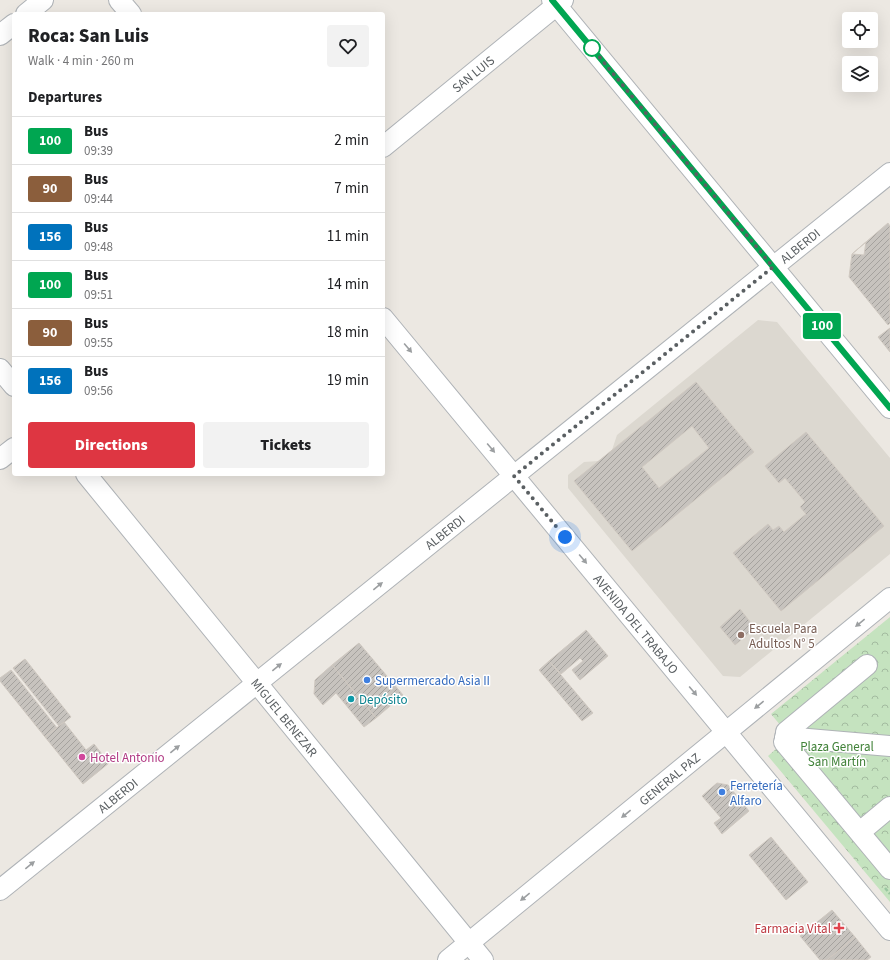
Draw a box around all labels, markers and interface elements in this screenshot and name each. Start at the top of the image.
map controls [842,12,878,92]
button: locate [842,12,878,48]
text: Roca: San Luis [28,23,149,50]
button: heart [327,25,369,67]
unlabelled marker [583,39,601,57]
text: Walk · 4 min · 260 m [28,52,134,70]
street label: SAN LUIS [449,52,498,97]
button: layers [842,56,878,92]
text: Departures [28,87,102,108]
text: Bus [84,121,108,142]
text: 2 min [334,130,369,151]
text: 100 [39,131,61,151]
text: 09:39 [84,142,113,160]
text: Bus [84,169,108,190]
text: 7 min [334,178,369,199]
text: 90 [43,179,57,199]
text: 09:44 [84,190,113,208]
text: Bus [84,217,108,238]
street label: ALBERDI [777,225,824,268]
text: 11 min [327,226,369,247]
text: 156 [39,227,61,247]
text: 09:48 [84,238,113,256]
text: Bus [84,265,108,286]
text: 14 min [327,274,369,295]
text: 100 [39,275,61,295]
text: 09:51 [84,286,113,304]
text: Bus [84,313,108,334]
line badge: 100 [799,313,845,339]
text: 100 [811,316,833,336]
text: 18 min [327,322,369,343]
text: 90 [43,323,57,343]
text: 09:55 [84,334,113,352]
one-way arrow [403,343,412,353]
text: Bus [84,361,108,382]
text: 19 min [327,370,369,391]
text: 156 [39,371,61,391]
text: 09:56 [84,382,113,400]
button: Directions [28,422,195,468]
button: Tickets [203,422,369,468]
one-way arrow [486,443,495,454]
street label: ALBERDI [421,511,469,554]
your location [555,527,575,547]
one-way arrow [578,554,587,564]
street label: AVENIDA DEL TRABAJO [589,571,682,678]
one-way arrow [372,581,383,590]
one-way arrow [854,619,865,627]
place label: Escuela Para Adultos N° 5 [749,620,817,653]
marker: Escuela Para Adultos N° 5 [736,630,746,640]
one-way arrow [271,663,282,672]
place label: Supermercado Asia II [375,672,490,690]
street label: MIGUEL BENEZAR [246,675,322,761]
marker: Supermercado Asia II [362,675,372,685]
one-way arrow [688,686,697,697]
place label: Depósito [359,691,408,709]
marker: Depósito [346,694,356,704]
one-way arrow [754,701,765,710]
park label: Plaza General San Martín [800,738,874,771]
one-way arrow [170,744,181,753]
place label: Hotel Antonio [90,749,165,767]
street label: GENERAL PAZ [635,749,704,810]
marker: Hotel Antonio [77,752,87,762]
street label: ALBERDI [94,774,142,818]
place label: Ferretería Alfaro [730,777,783,810]
marker: Ferretería Alfaro [717,787,727,797]
one-way arrow [621,810,632,819]
one-way arrow [25,861,36,870]
one-way arrow [520,892,531,901]
place label: Farmacia Vital [754,920,831,938]
marker: Farmacia Vital [834,923,844,933]

